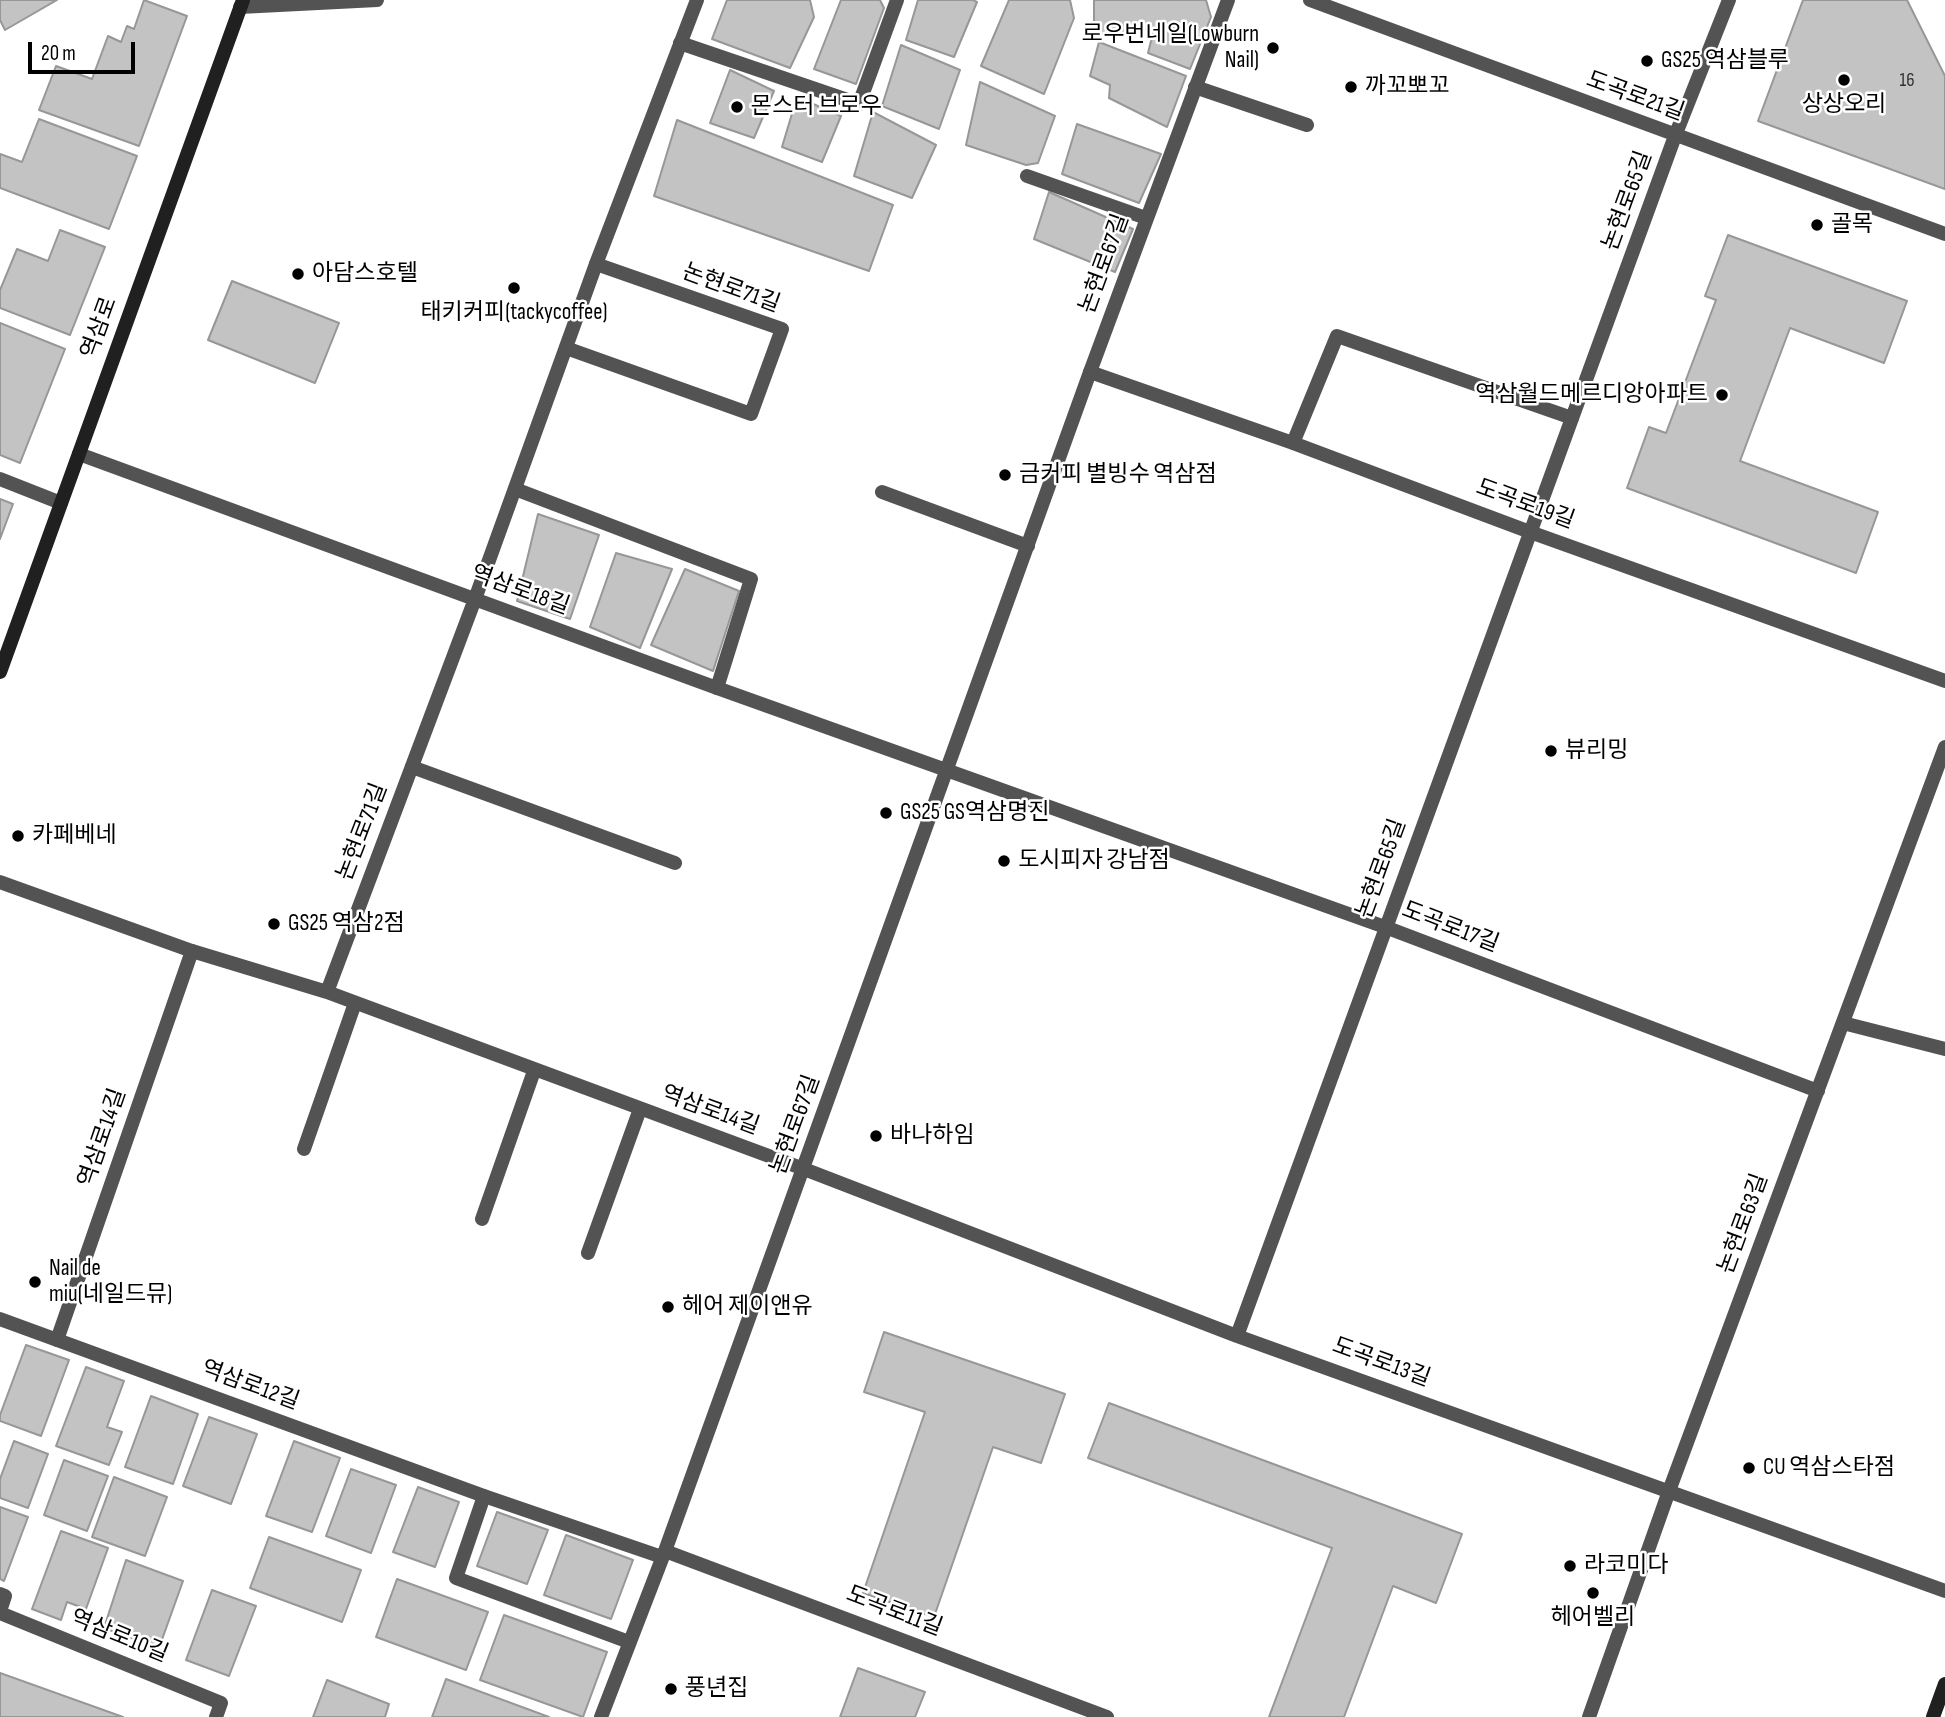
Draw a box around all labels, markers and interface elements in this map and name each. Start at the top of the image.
place label: 로우번네일(Lowburn Nail) [1082,21,1259,75]
scale bar [32,28,138,72]
marker: 로우번네일(Lowburn Nail) [1265,40,1281,56]
text: 20 m [41,41,76,66]
place label: GS25 역삼블루 [1661,47,1789,75]
marker: GS25 역삼블루 [1639,53,1655,69]
street label: 도곡로21길 [1582,67,1688,127]
house number: 16 [1900,70,1914,92]
marker: 상상오리 [1836,72,1852,88]
place label: 까꼬뽀꼬 [1365,73,1450,101]
marker: 까꼬뽀꼬 [1343,79,1359,95]
place label: 상상오리 [1802,91,1886,119]
place label: 몬스터 브로우 [751,93,882,121]
marker: 몬스터 브로우 [729,99,745,115]
street label: 논현로65길 [1597,147,1659,255]
street label: 논현로67길 [1074,210,1136,318]
place label: 골목 [1831,211,1873,239]
marker: 골목 [1809,217,1825,233]
street label: 논현로71길 [678,259,784,319]
place label: 아담스호텔 [312,260,418,288]
marker: 아담스호텔 [290,266,306,282]
marker: 태키커피(tackycoffee) [506,280,522,296]
street label: 역삼로 [76,293,124,363]
place label: 태키커피(tackycoffee) [421,299,607,327]
place label: 역삼월드메르디앙아파트 [1475,381,1708,409]
marker: 역삼월드메르디앙아파트 [1714,387,1730,403]
place label: 금커피 별빙수 역삼점 [1019,461,1217,489]
marker: 금커피 별빙수 역삼점 [997,467,1013,483]
street label: 도곡로19길 [1472,474,1578,536]
street label: 역삼로18길 [467,560,573,622]
place label: 뷰리밍 [1565,737,1628,765]
marker: 뷰리밍 [1543,743,1559,759]
street label: 논현로71길 [332,779,394,885]
place label: GS25 GS역삼명진 [900,799,1050,827]
marker: GS25 GS역삼명진 [878,805,894,821]
street label: 논현로65길 [1351,815,1413,923]
place label: 카페베네 [32,822,117,850]
marker: 카페베네 [10,828,26,844]
place label: 도시피자 강남점 [1018,847,1170,875]
marker: 도시피자 강남점 [996,853,1012,869]
street label: 도곡로17길 [1398,897,1502,959]
place label: GS25 역삼2점 [288,910,405,938]
marker: GS25 역삼2점 [266,916,282,932]
street label: 논현로67길 [765,1071,827,1179]
street label: 역삼로14길 [657,1081,763,1141]
street label: 역삼로14길 [73,1085,133,1191]
place label: 바나하임 [890,1122,975,1150]
marker: 바나하임 [868,1128,884,1144]
street label: 논현로63길 [1713,1170,1775,1278]
place label: Nail de miu(네일드뮤) [49,1255,172,1309]
marker: Nail de miu(네일드뮤) [27,1274,43,1290]
place label: 헤어 제이앤유 [682,1293,813,1321]
marker: 헤어 제이앤유 [660,1299,676,1315]
street label: 도곡로13길 [1328,1333,1434,1393]
street label: 역삼로12길 [197,1356,303,1416]
place label: CU 역삼스타점 [1763,1454,1895,1482]
marker: CU 역삼스타점 [1741,1460,1757,1476]
place label: 라코미다 [1584,1552,1669,1580]
marker: 라코미다 [1562,1558,1578,1574]
street label: 도곡로11길 [842,1581,946,1643]
marker: 헤어벨리 [1585,1585,1601,1601]
place label: 헤어벨리 [1551,1604,1635,1632]
street label: 역삼로10길 [66,1605,172,1669]
place label: 풍년집 [685,1675,748,1703]
marker: 풍년집 [663,1681,679,1697]

